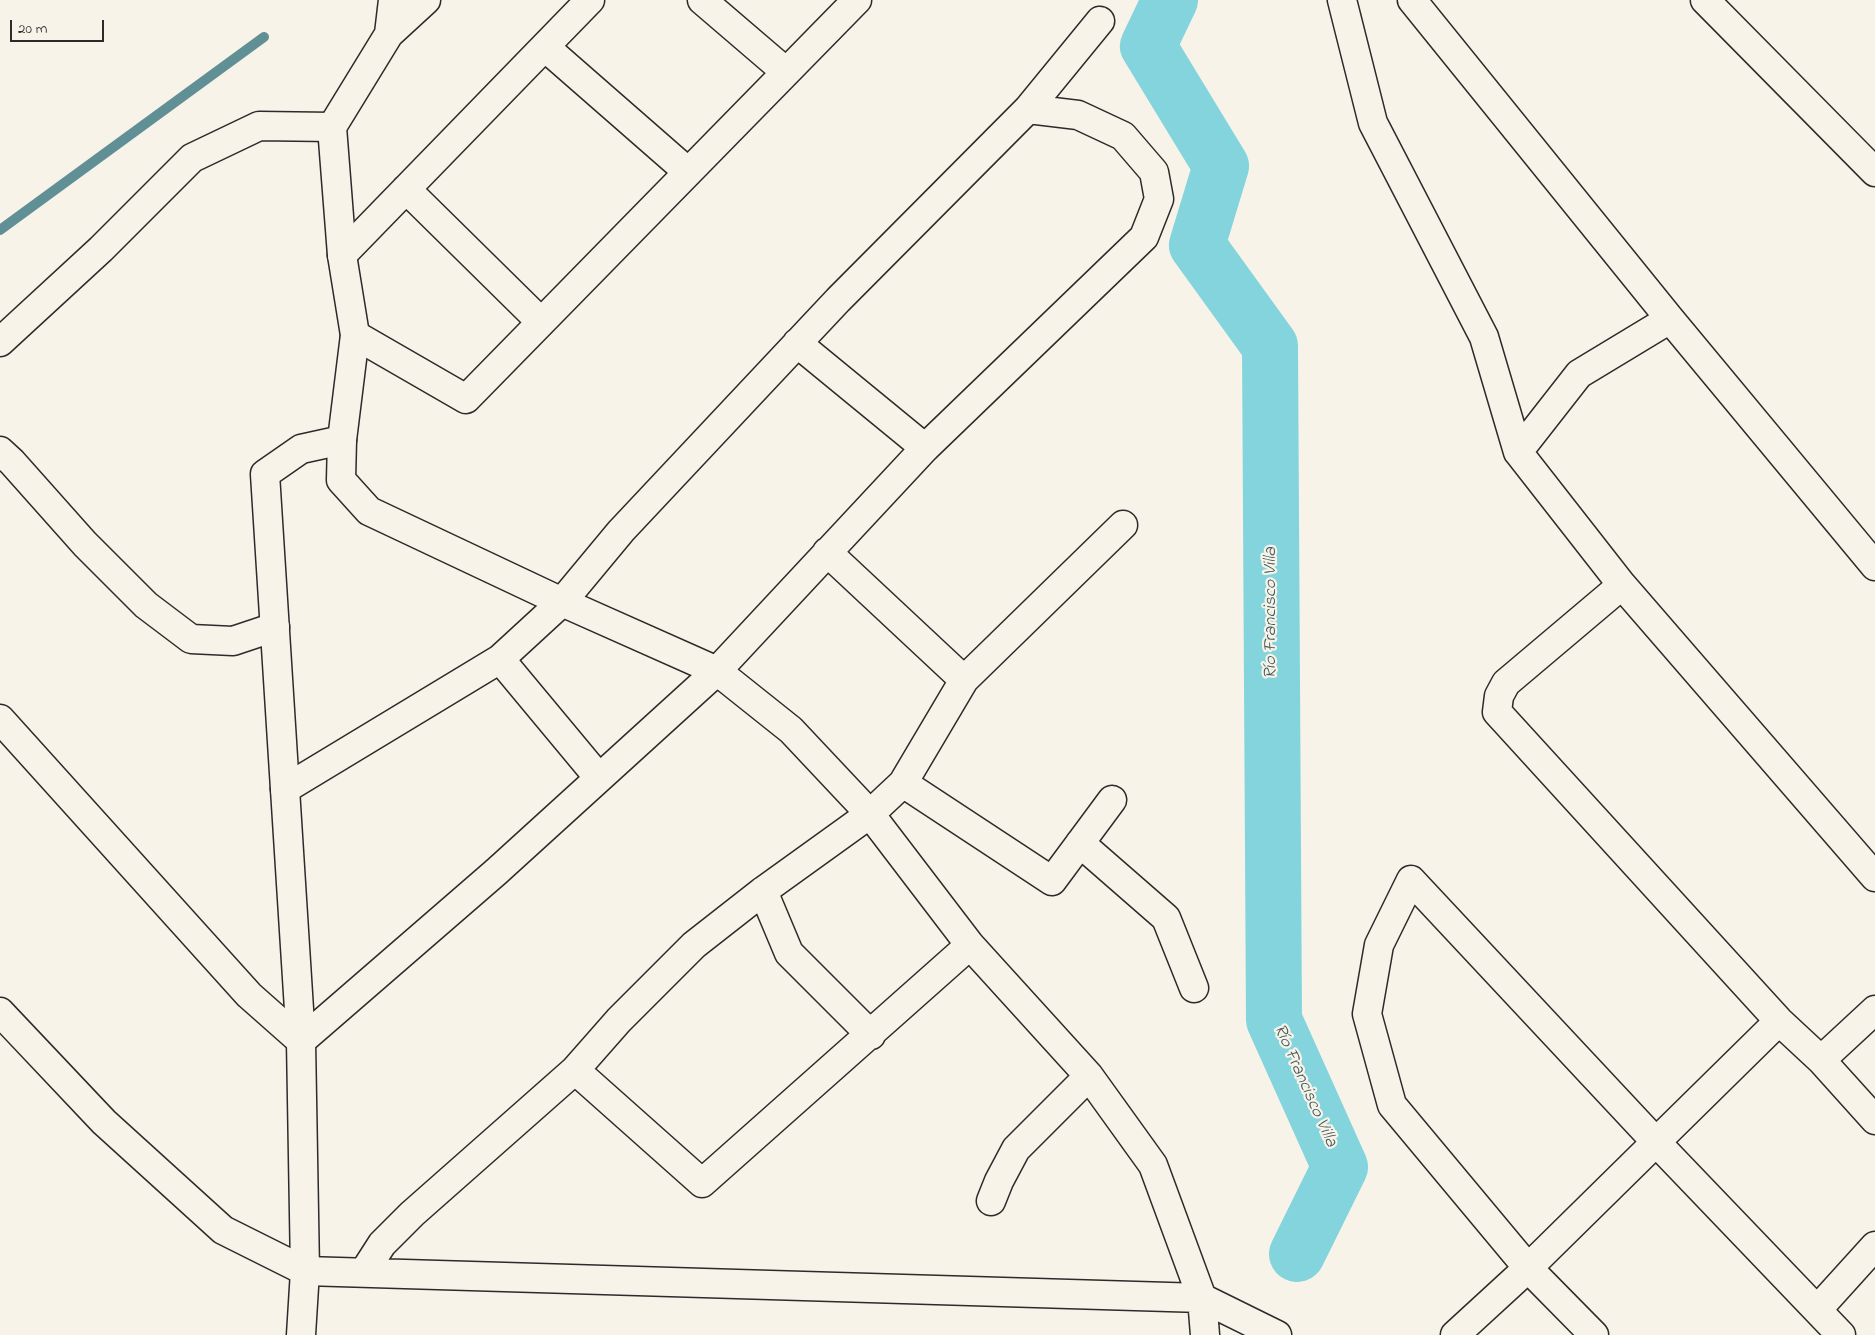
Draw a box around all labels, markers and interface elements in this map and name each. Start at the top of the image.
scale bar [12,10,106,42]
text: 20 m [18,18,47,40]
water label: Río Francisco Villa [1261,547,1283,679]
water label: Río Francisco Villa [1267,1021,1341,1151]

